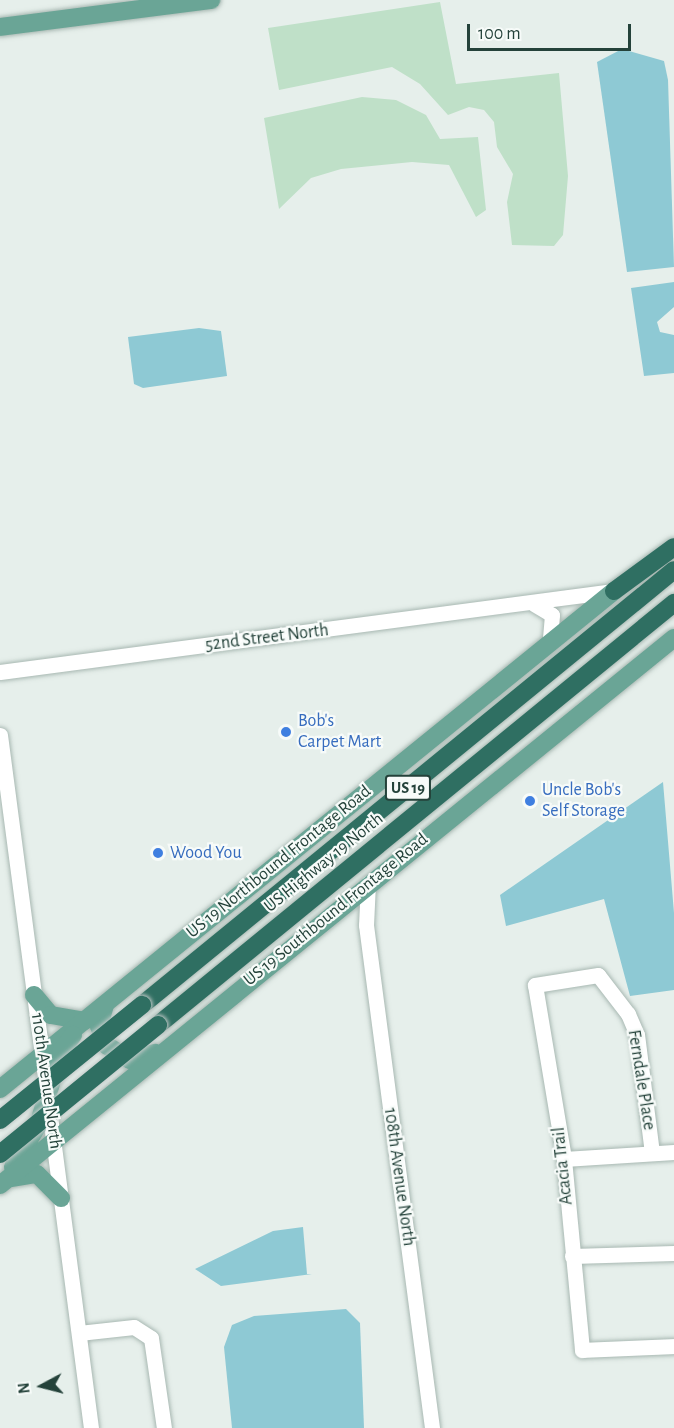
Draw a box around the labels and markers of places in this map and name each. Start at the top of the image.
place label: Bob's Carpet Mart [298,711,381,754]
marker: Bob's Carpet Mart [279,725,293,739]
place label: Uncle Bob's Self Storage [542,780,625,822]
marker: Uncle Bob's Self Storage [523,794,537,808]
place label: Wood You [170,842,242,864]
marker: Wood You [151,846,165,860]

